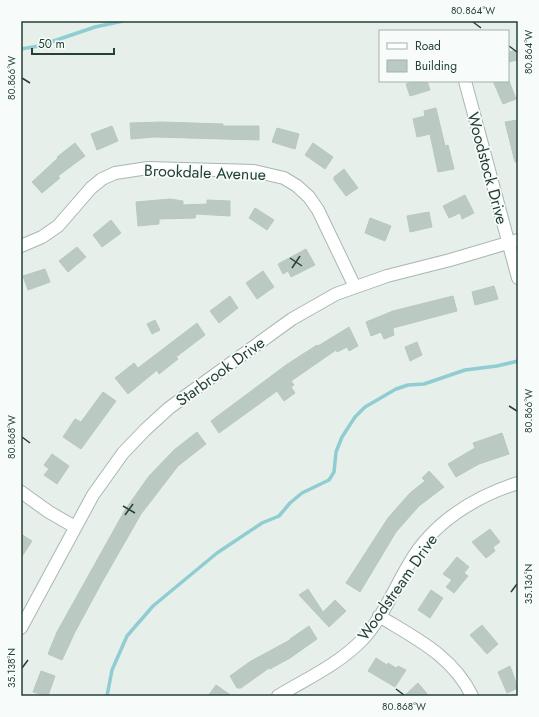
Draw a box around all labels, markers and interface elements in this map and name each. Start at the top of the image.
text: 80.864°W [451,3,495,18]
scale bar [32,30,114,56]
legend [379,30,509,82]
text: 80.864°W [521,30,536,74]
text: 50 m [38,35,65,53]
text: Road [415,37,441,55]
text: 80.866°W [4,56,19,100]
text: Building [415,57,457,75]
street label: Woodstock Drive [461,109,514,227]
street label: Brookdale Avenue [144,159,266,186]
street label: Starbrook Drive [171,331,270,412]
text: 80.866°W [521,389,536,433]
text: 80.868°W [4,415,19,459]
street label: Woodstream Drive [352,529,443,645]
text: 35.136°N [521,564,536,604]
text: 35.138°N [4,648,19,688]
text: 80.868°W [382,699,426,714]

